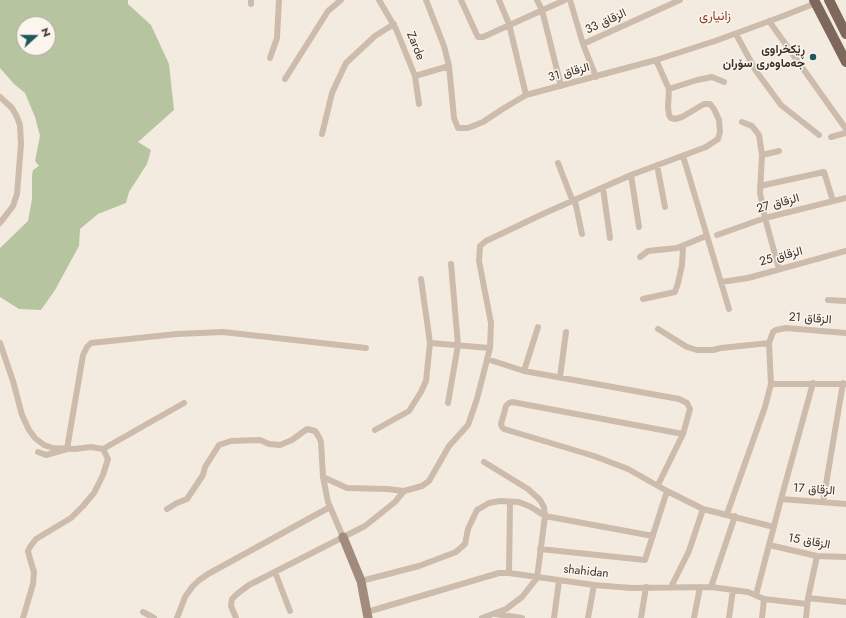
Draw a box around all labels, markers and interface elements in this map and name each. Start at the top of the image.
street label: الزقاق 33 [583,6,629,38]
district label: زانیاری [699,9,731,25]
north arrow [16,16,56,56]
text: N [37,25,55,39]
street label: Zarde [403,30,427,62]
place label: ڕێکخراوی جەماوەری سۆران [723,43,805,71]
marker: ڕێکخراوی جەماوەری سۆران [808,52,818,62]
street label: الزقاق 31 [547,61,591,85]
street label: الزقاق 27 [755,191,801,217]
street label: الزقاق 25 [758,244,804,270]
street label: الزقاق 21 [788,310,832,328]
street label: الزقاق 17 [792,481,836,499]
street label: الزقاق 15 [787,531,831,553]
street label: shahidan [563,562,609,582]

